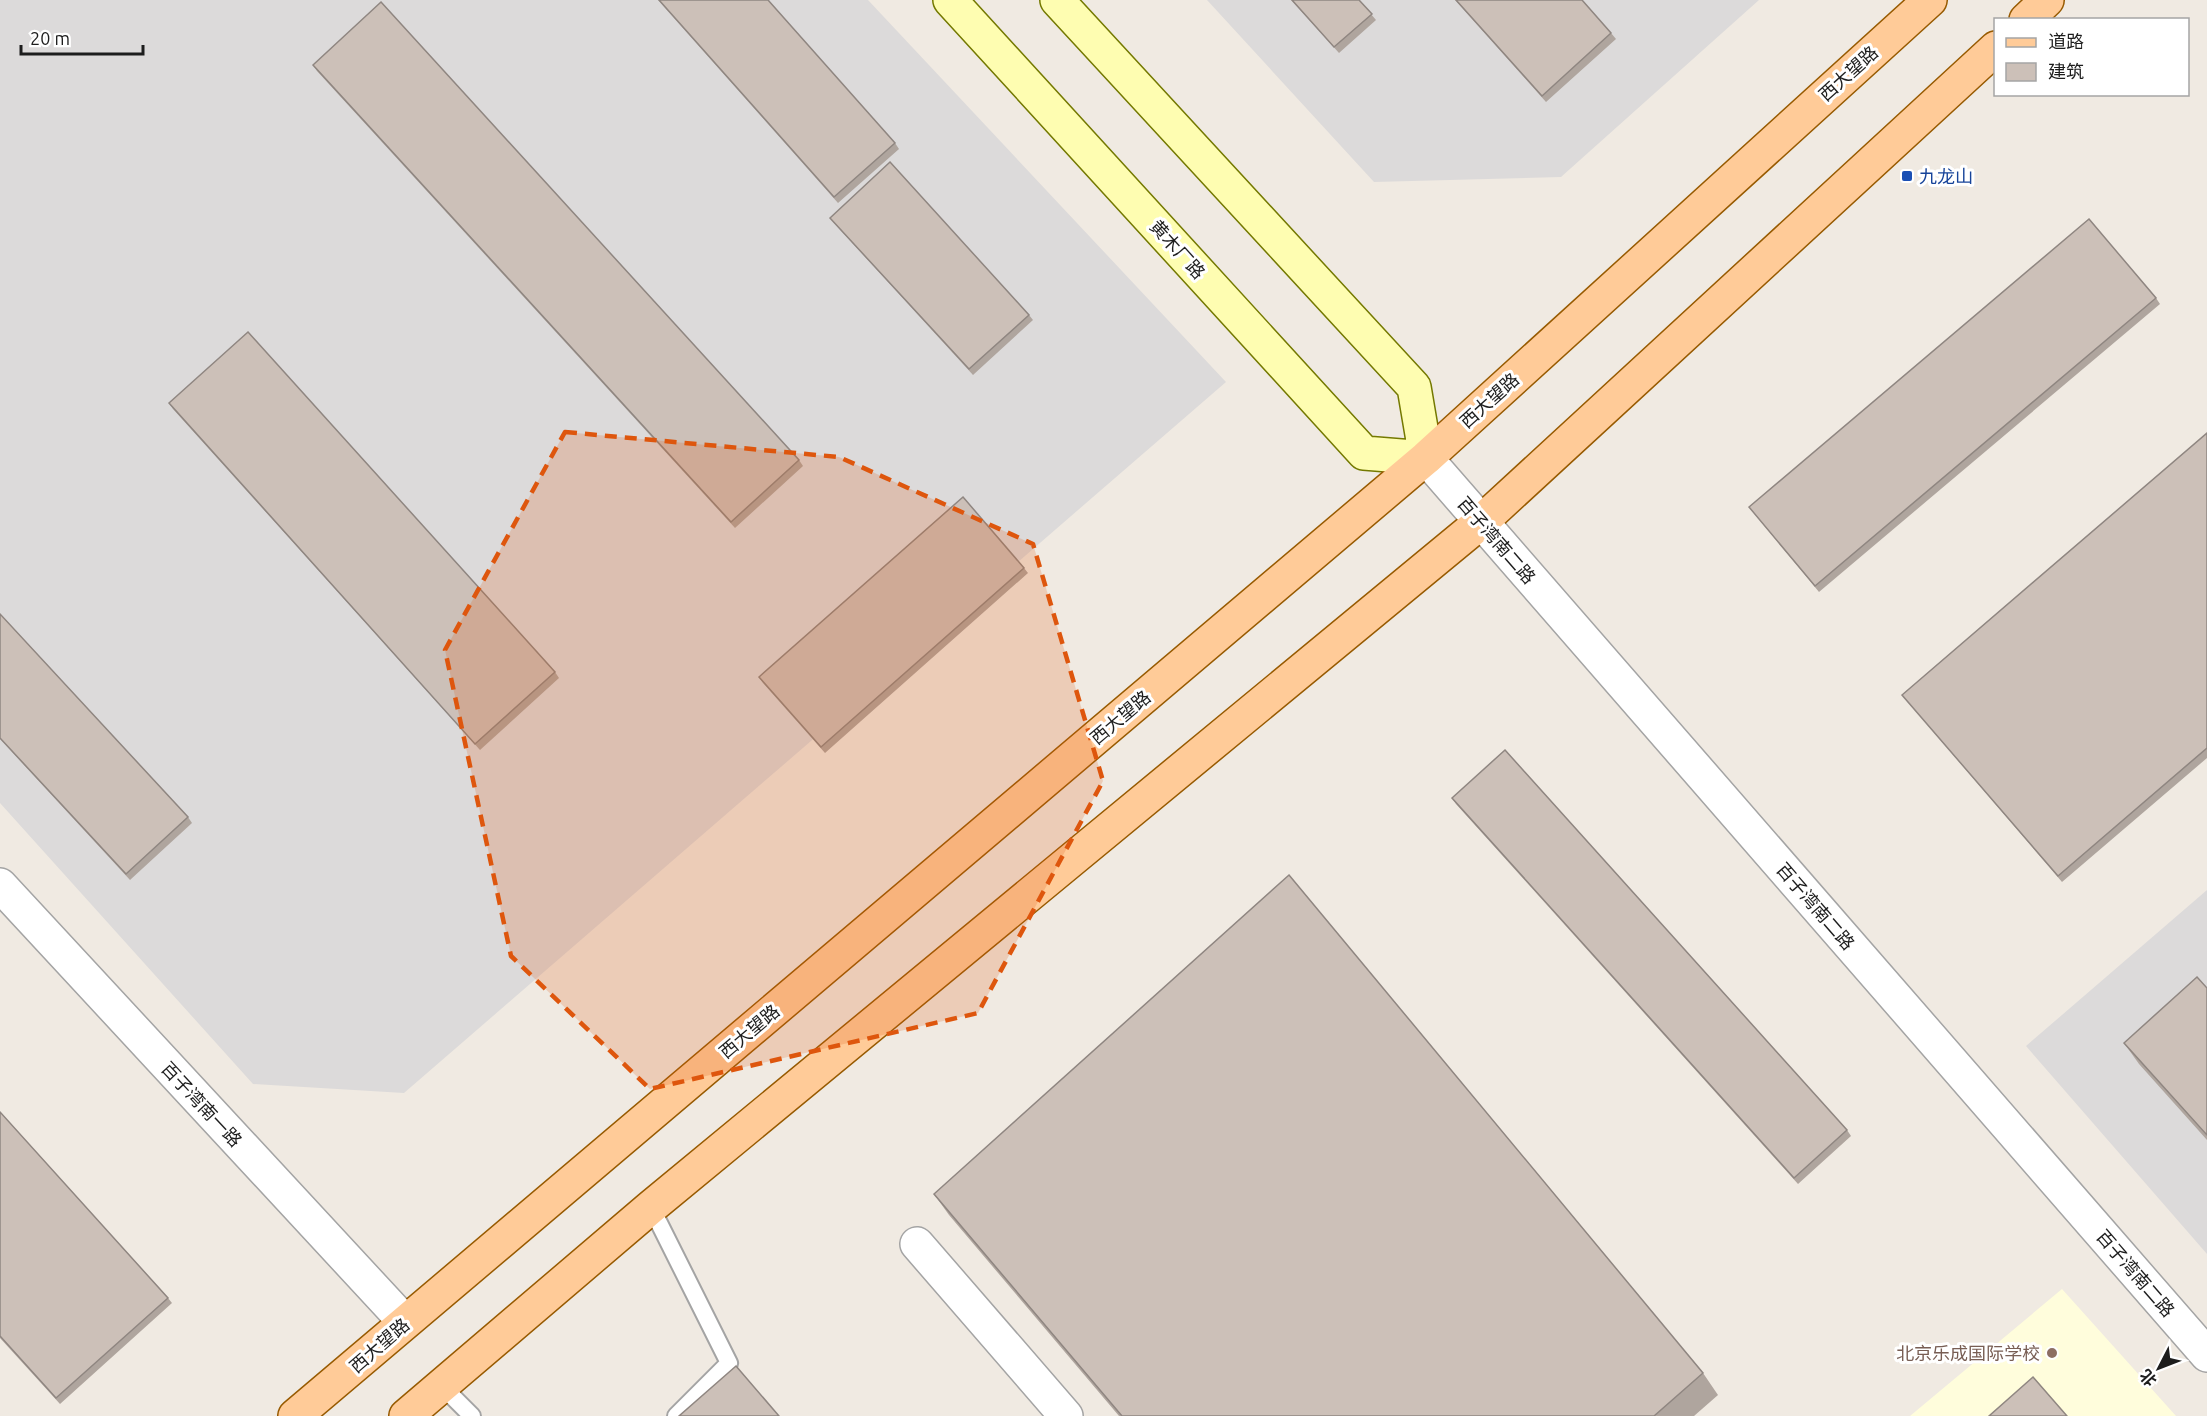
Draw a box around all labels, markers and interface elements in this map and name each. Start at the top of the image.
scale bar [21,18,142,56]
legend [1994,18,2189,96]
text: 20 m [30,28,70,48]
text: 道路 [2048,31,2084,51]
street label: 西大望路 [1815,41,1881,105]
text: 建筑 [2048,61,2084,81]
place label: 九龙山 [1919,166,1973,186]
marker: 九龙山 [1900,169,1914,183]
street label: 黄木厂路 [1146,216,1210,282]
street label: 西大望路 [1456,368,1522,432]
street label: 百子湾南二路 [1454,493,1540,587]
street label: 西大望路 [1086,686,1154,748]
street label: 百子湾南二路 [1773,859,1859,953]
street label: 西大望路 [715,1000,783,1062]
street label: 百子湾南一路 [158,1058,246,1150]
street label: 百子湾南二路 [2093,1226,2179,1320]
street label: 西大望路 [345,1314,413,1376]
north arrow [2129,1338,2189,1398]
place label: 北京乐成国际学校 [1896,1343,2040,1363]
marker: 北京乐成国际学校 [2045,1346,2059,1360]
text: 北 [2136,1366,2160,1390]

